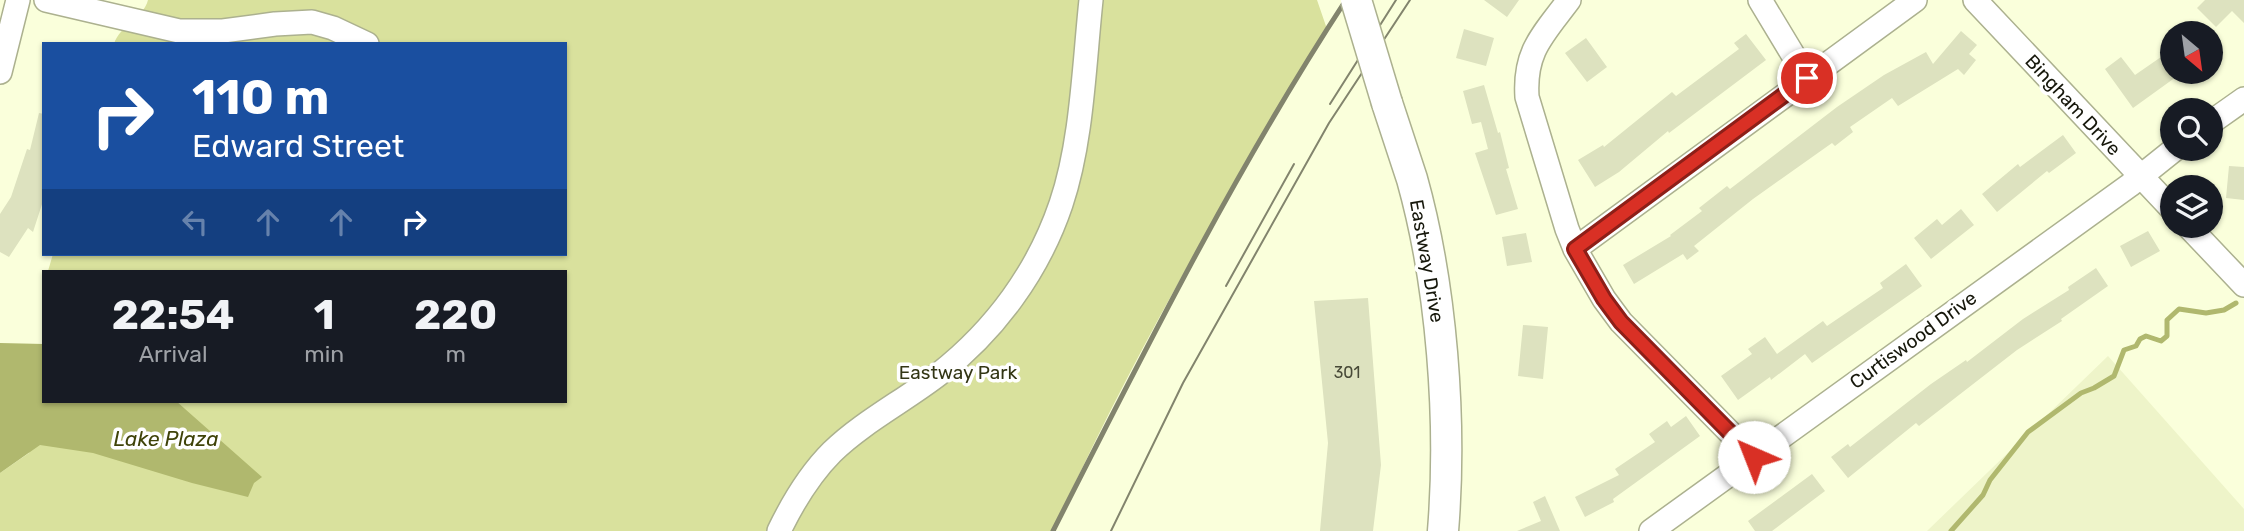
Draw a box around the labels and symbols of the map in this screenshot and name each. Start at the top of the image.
north arrow [2160,21,2222,84]
pin [1777,48,1837,108]
street label: Bingham Drive [2020,50,2126,160]
street label: Eastway Drive [1405,198,1449,324]
street label: Curtiswood Drive [1845,286,1981,394]
park label: Eastway Park [899,361,1017,384]
house number: 301 [1334,363,1360,382]
position arrow [1717,420,1791,494]
water label: Lake Plaza [113,426,219,451]

